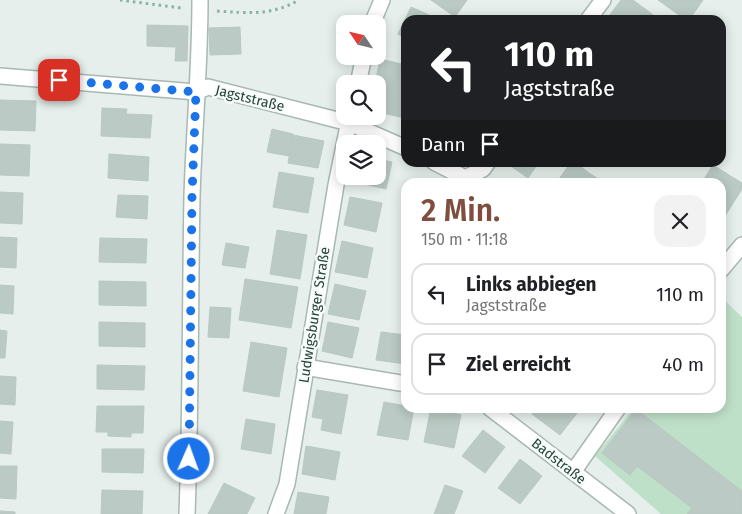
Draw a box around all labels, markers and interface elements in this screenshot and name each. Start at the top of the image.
north arrow [336,15,386,65]
map controls [336,15,386,185]
text: 110 m [504,33,594,75]
icon: left [421,35,486,100]
pin [38,59,80,101]
icon: arrive [45,66,73,94]
button: search [336,75,386,125]
text: Jagststraße [504,75,615,102]
street label: Jagststraße [214,82,286,115]
icon: arrive [476,130,504,158]
text: Dann [421,133,466,156]
button: layers [336,135,386,185]
text: 2 Min. [421,193,500,229]
button: close [654,195,706,247]
text: 150 m · 11:18 [421,230,508,249]
street label: Ludwigsburger Straße [295,246,334,384]
text: Links abbiegen [466,273,597,296]
icon: left [423,280,451,308]
text: 110 m [656,283,704,306]
text: Jagststraße [466,296,547,315]
icon: arrive [423,350,451,378]
text: Ziel erreicht [466,353,571,376]
text: 40 m [662,353,704,376]
position arrow [162,432,214,484]
street label: Badstraße [528,435,589,488]

